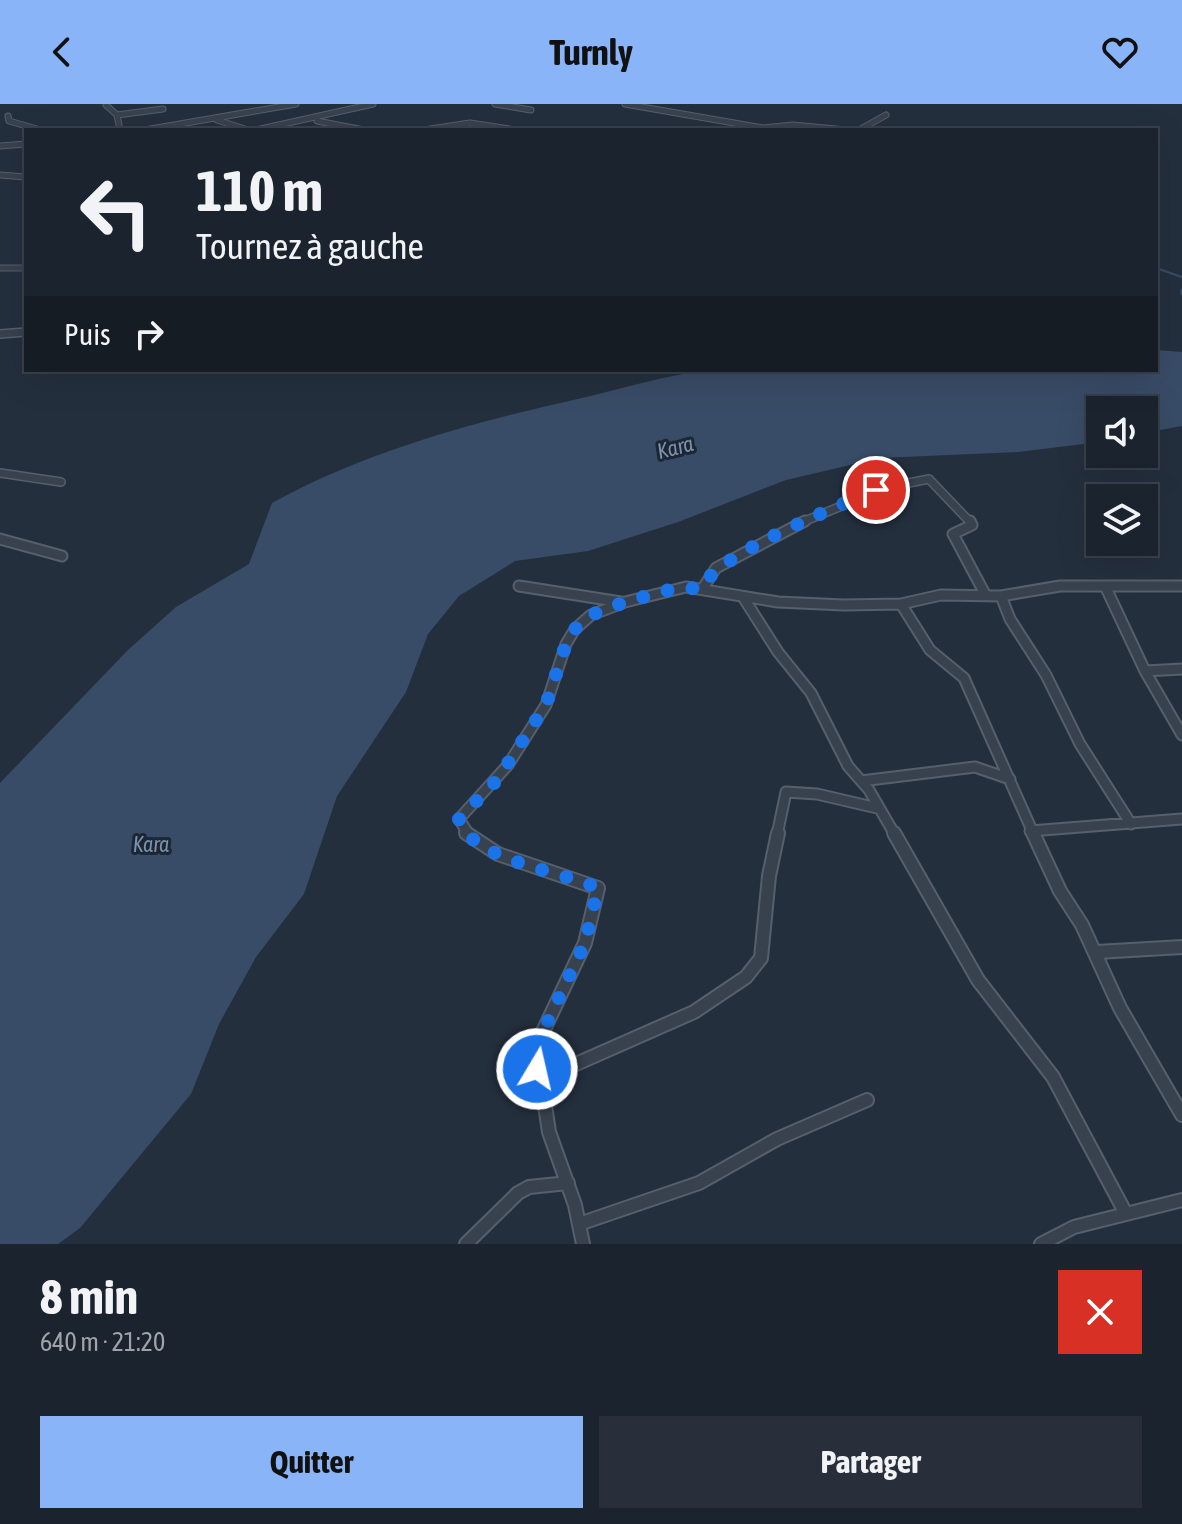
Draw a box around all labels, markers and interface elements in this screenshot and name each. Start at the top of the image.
icon: back [40,30,84,74]
icon: heart [1098,30,1142,74]
text: Turnly [549,31,633,73]
text: 110 m [196,159,323,223]
icon: left [64,160,168,264]
text: Tournez à gauche [196,225,424,267]
icon: right [127,312,171,356]
text: Puis [64,317,111,351]
map controls [1086,396,1158,556]
button: sound [1086,396,1158,468]
water label: Kara [654,430,696,464]
pin [842,456,910,524]
icon: arrive [854,468,898,512]
button: layers [1086,484,1158,556]
water label: Kara [133,831,169,857]
position arrow [495,1027,579,1111]
text: 8 min [40,1269,138,1324]
button: close [1058,1270,1142,1354]
text: 640 m · 21:20 [40,1327,165,1357]
button: Quitter [40,1416,583,1508]
button: Partager [599,1416,1142,1508]

